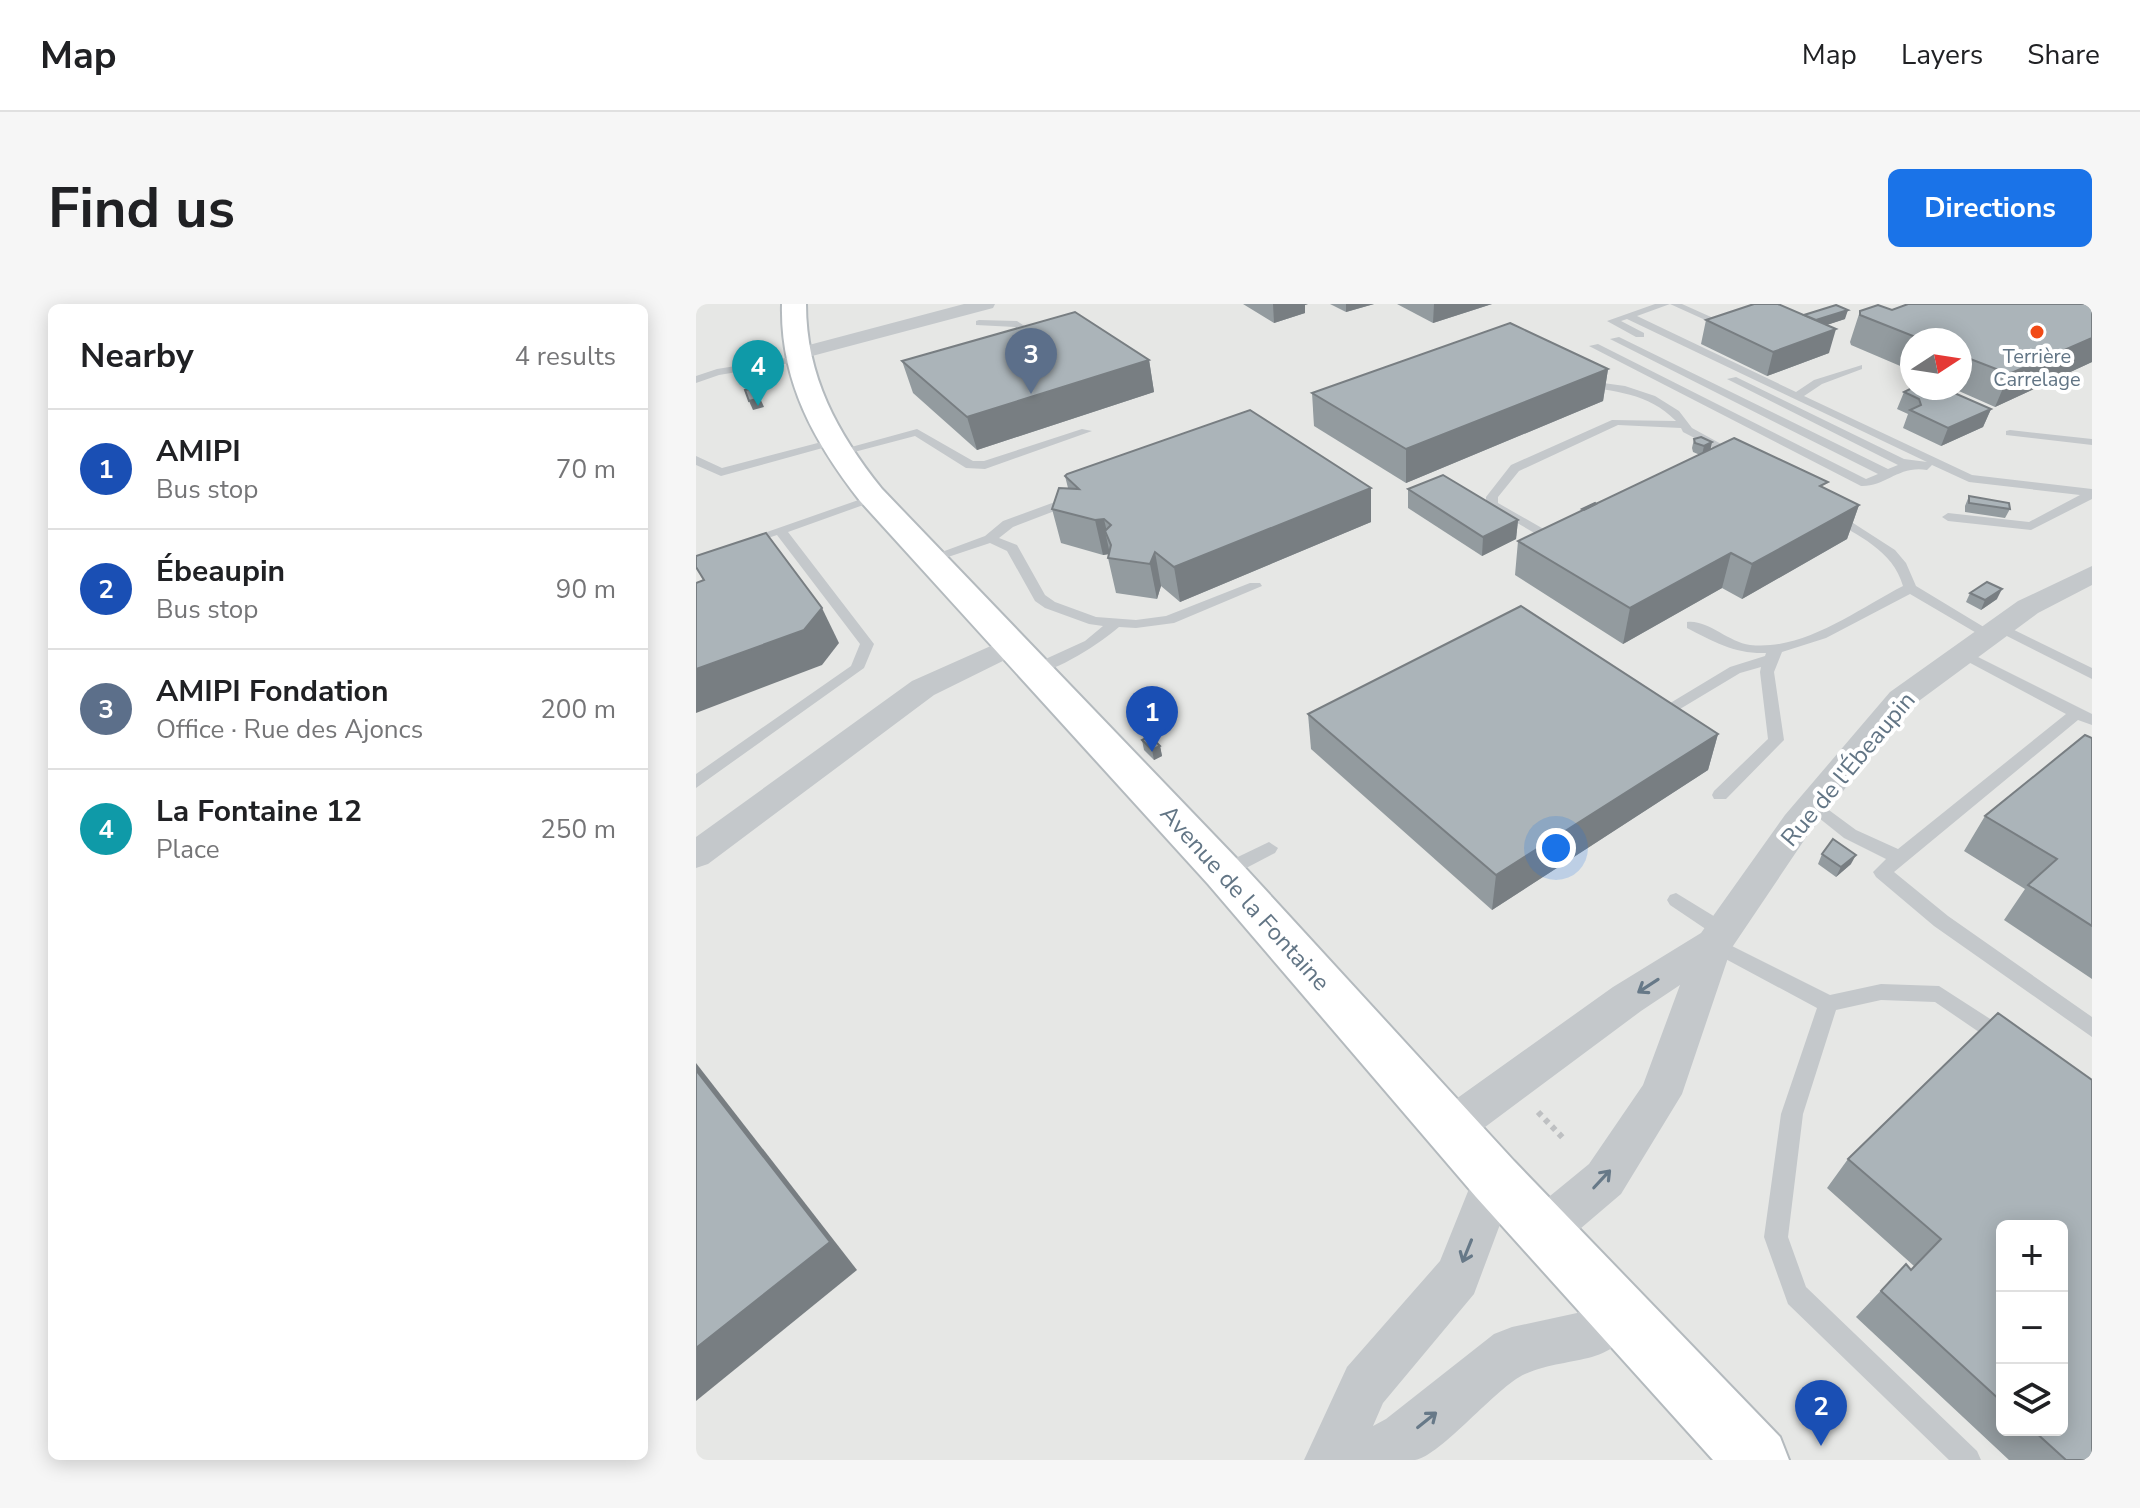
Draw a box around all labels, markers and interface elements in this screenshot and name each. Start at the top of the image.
text: Map [40,30,117,81]
text: Map [1802,36,1857,74]
text: Layers [1901,36,1983,74]
text: Share [2027,36,2100,74]
button: Directions [1888,169,2092,247]
text: Find us [48,170,235,247]
marker: Terrière Carrelage [2028,323,2046,341]
pin: 3 [1005,328,1057,394]
north arrow [1900,328,1972,400]
text: Nearby [80,333,194,379]
text: 4 results [515,339,616,374]
pin: 4 [732,340,784,406]
place label: Terrière Carrelage [1993,343,2081,393]
text: AMIPI [156,431,241,472]
text: 1 [98,452,114,487]
text: 70 m [556,452,616,487]
text: Bus stop [156,472,258,507]
text: Ébeaupin [156,551,285,592]
text: 2 [98,572,114,607]
text: 90 m [556,572,616,607]
text: Bus stop [156,592,258,627]
text: AMIPI Fondation [156,671,388,712]
street label: Rue de l'Ébeaupin [1774,685,1922,853]
pin: 1 [1126,686,1178,752]
text: 3 [98,692,114,727]
text: 200 m [540,692,616,727]
text: Office · Rue des Ajoncs [156,712,423,747]
text: La Fontaine 12 [156,791,362,832]
street label: Avenue de la Fontaine [1153,798,1337,998]
text: 4 [98,812,114,847]
text: 250 m [540,812,616,847]
your location [1536,828,1576,868]
text: Place [156,832,220,867]
one-way arrow [1638,977,1660,994]
one-way arrow [1593,1169,1612,1189]
map controls [1996,1220,2068,1436]
button: + [1996,1220,2068,1292]
one-way arrow [1459,1238,1473,1263]
button: − [1996,1292,2068,1364]
button: layers [1996,1364,2068,1436]
pin: 2 [1795,1380,1847,1446]
one-way arrow [1416,1411,1437,1428]

